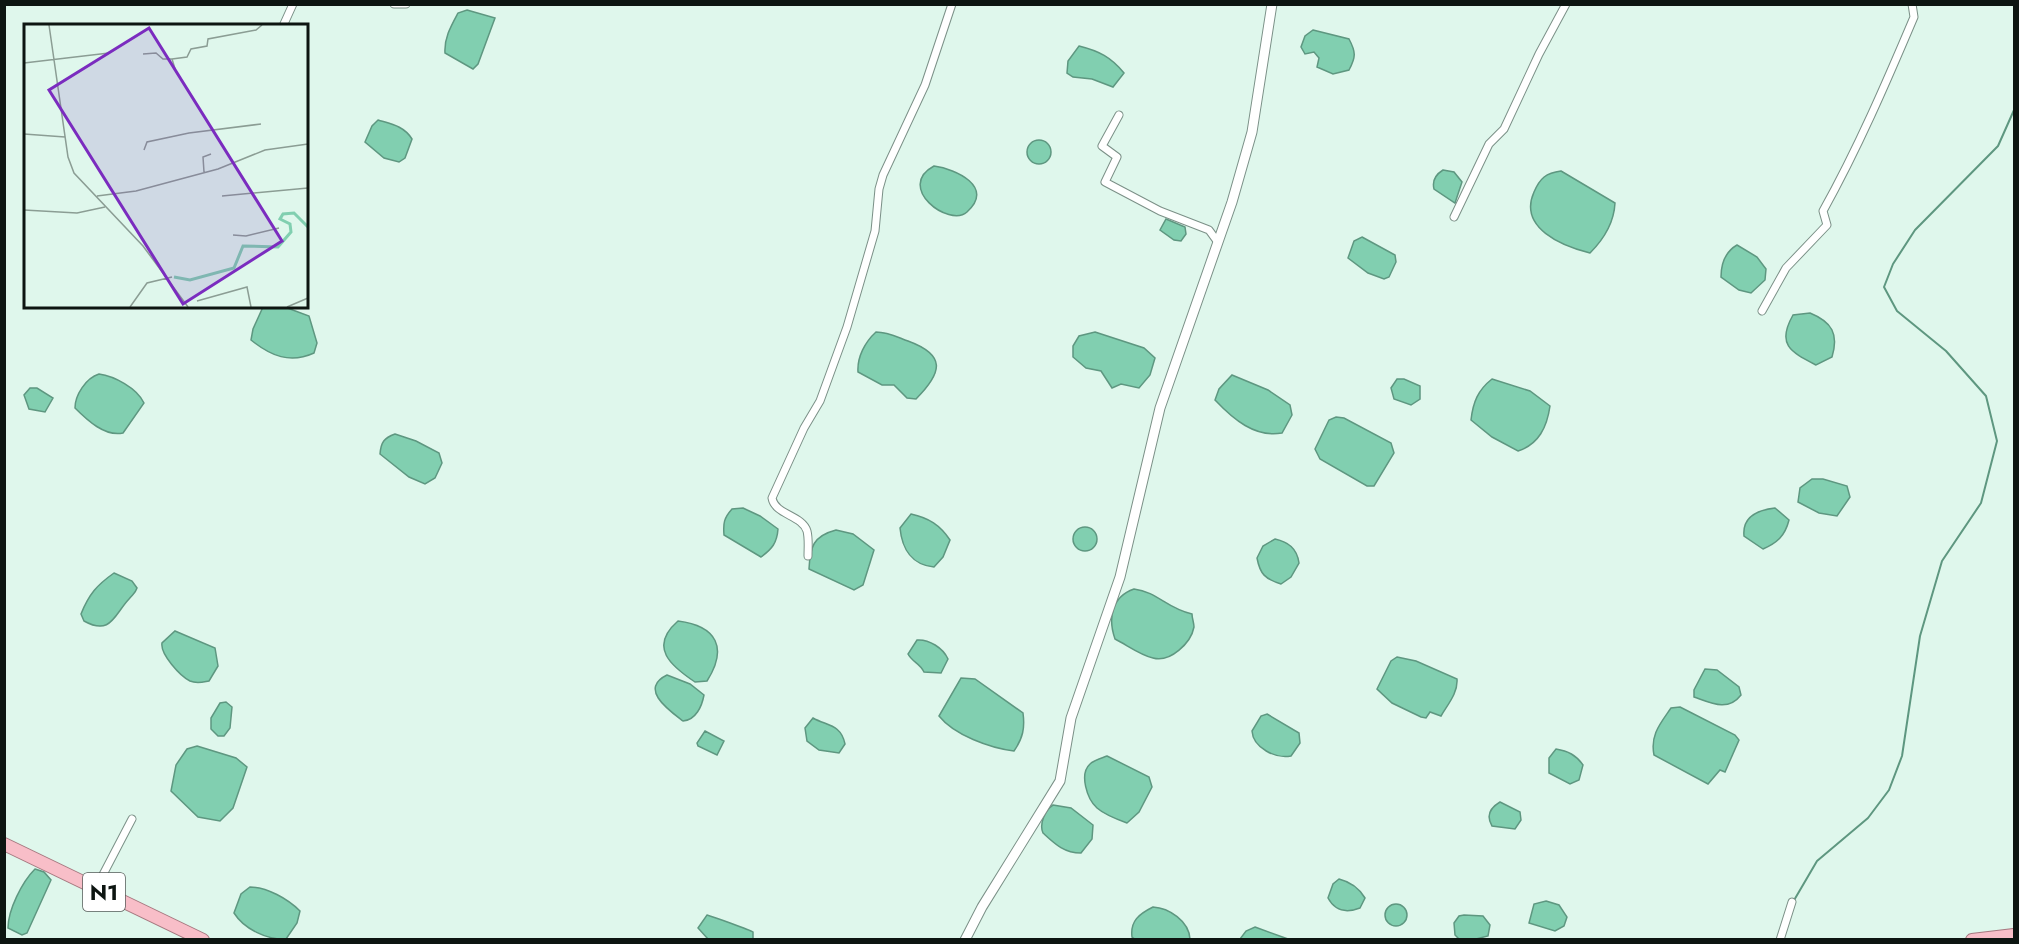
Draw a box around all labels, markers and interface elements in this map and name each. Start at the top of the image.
inset map [24,24,308,308]
road number: N1 [83,873,125,911]

